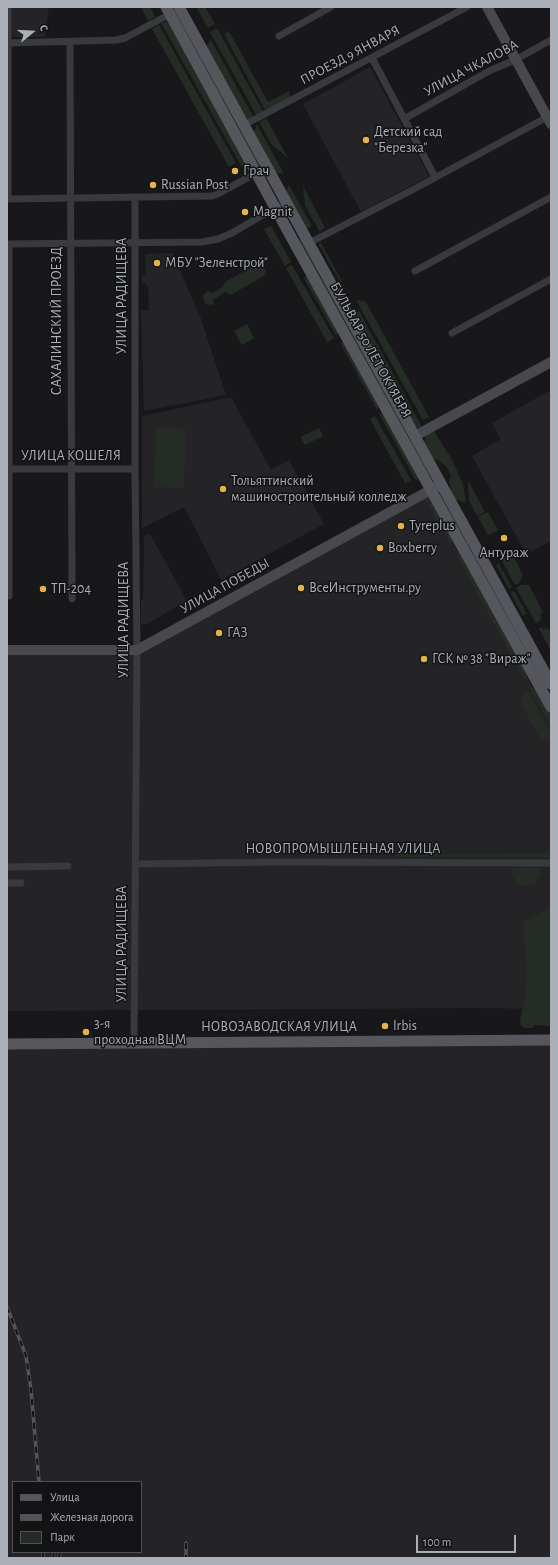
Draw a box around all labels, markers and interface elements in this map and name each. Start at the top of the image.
north arrow [12,12,52,52]
street label: ПРОЕЗД 9 ЯНВАРЯ [297,22,403,88]
text: С [38,24,50,33]
street label: УЛИЦА ЧКАЛОВА [421,36,521,100]
place label: Детский сад "Березка" [374,124,442,156]
marker: Детский сад "Березка" [361,135,371,145]
place label: Грач [243,163,269,179]
marker: Грач [230,166,240,176]
place label: Russian Post [161,177,228,193]
marker: Russian Post [148,180,158,190]
place label: Magnit [253,204,292,220]
marker: Magnit [240,207,250,217]
street label: УЛИЦА РАДИЩЕВА [114,238,130,354]
street label: САХАЛИНСКИЙ ПРОЕЗД [49,247,65,395]
place label: МБУ "Зеленстрой" [165,255,268,271]
marker: МБУ "Зеленстрой" [152,258,162,268]
street label: БУЛЬВАР 50 ЛЕТ ОКТЯБРЯ [327,279,415,421]
street label: УЛИЦА КОШЕЛЯ [21,448,121,464]
place label: Тольяттинский машиностроительный колледж [231,473,406,506]
marker: Тольяттинский машиностроительный колледж [218,484,228,494]
place label: Tyreplus [409,518,455,534]
marker: Tyreplus [396,521,406,531]
marker: Антураж [499,533,509,543]
place label: Boxberry [388,540,437,556]
marker: Boxberry [375,543,385,553]
place label: Антураж [480,545,528,561]
street label: УЛИЦА ПОБЕДЫ [178,555,272,617]
street label: УЛИЦА РАДИЩЕВА [116,562,132,678]
place label: ВсеИнструменты.ру [309,580,421,596]
place label: ТП-204 [51,581,91,597]
marker: ВсеИнструменты.ру [296,583,306,593]
marker: ТП-204 [38,584,48,594]
place label: ГАЗ [227,625,248,641]
marker: ГАЗ [214,628,224,638]
place label: ГСК № 38 "Вираж" [432,651,531,667]
marker: ГСК № 38 "Вираж" [419,654,429,664]
street label: НОВОПРОМЫШЛЕННАЯ УЛИЦА [245,841,441,857]
street label: УЛИЦА РАДИЩЕВА [114,886,130,1002]
place label: 3-я проходная ВЦМ [94,1016,186,1048]
place label: Irbis [393,1018,417,1034]
street label: НОВОЗАВОДСКАЯ УЛИЦА [201,1019,357,1035]
marker: Irbis [380,1021,390,1031]
marker: 3-я проходная ВЦМ [81,1027,91,1037]
legend [12,1481,142,1553]
text: Улица [50,1491,80,1503]
text: Железная дорога [50,1511,134,1523]
scale bar [418,1527,518,1553]
text: Парк [50,1531,75,1543]
text: 100 m [423,1536,451,1548]

